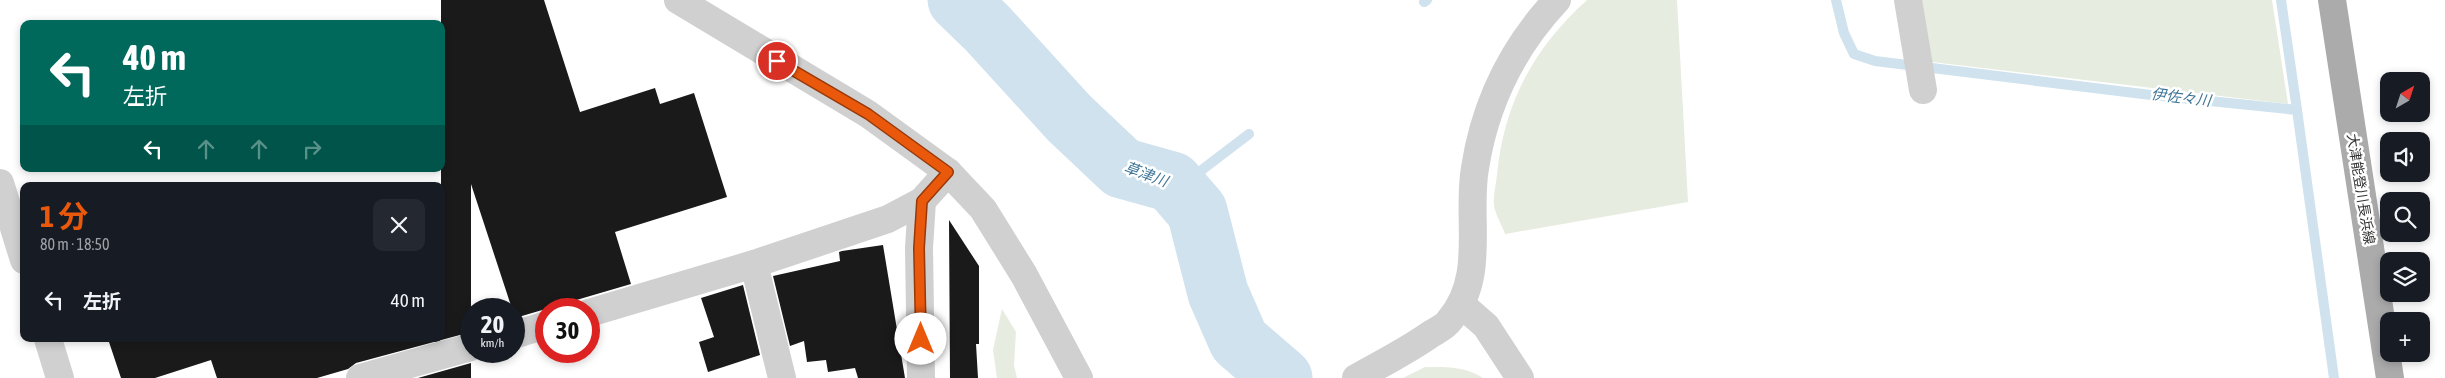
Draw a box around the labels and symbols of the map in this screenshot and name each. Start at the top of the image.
pin [756,40,798,82]
north arrow [2380,72,2430,122]
water label: 伊佐々川 [2150,85,2214,109]
street label: 大津能登川長浜線 [2344,132,2378,246]
water label: 草津川 [1122,158,1172,190]
speed limit sign: 30 [535,298,600,363]
position arrow [894,312,946,364]

